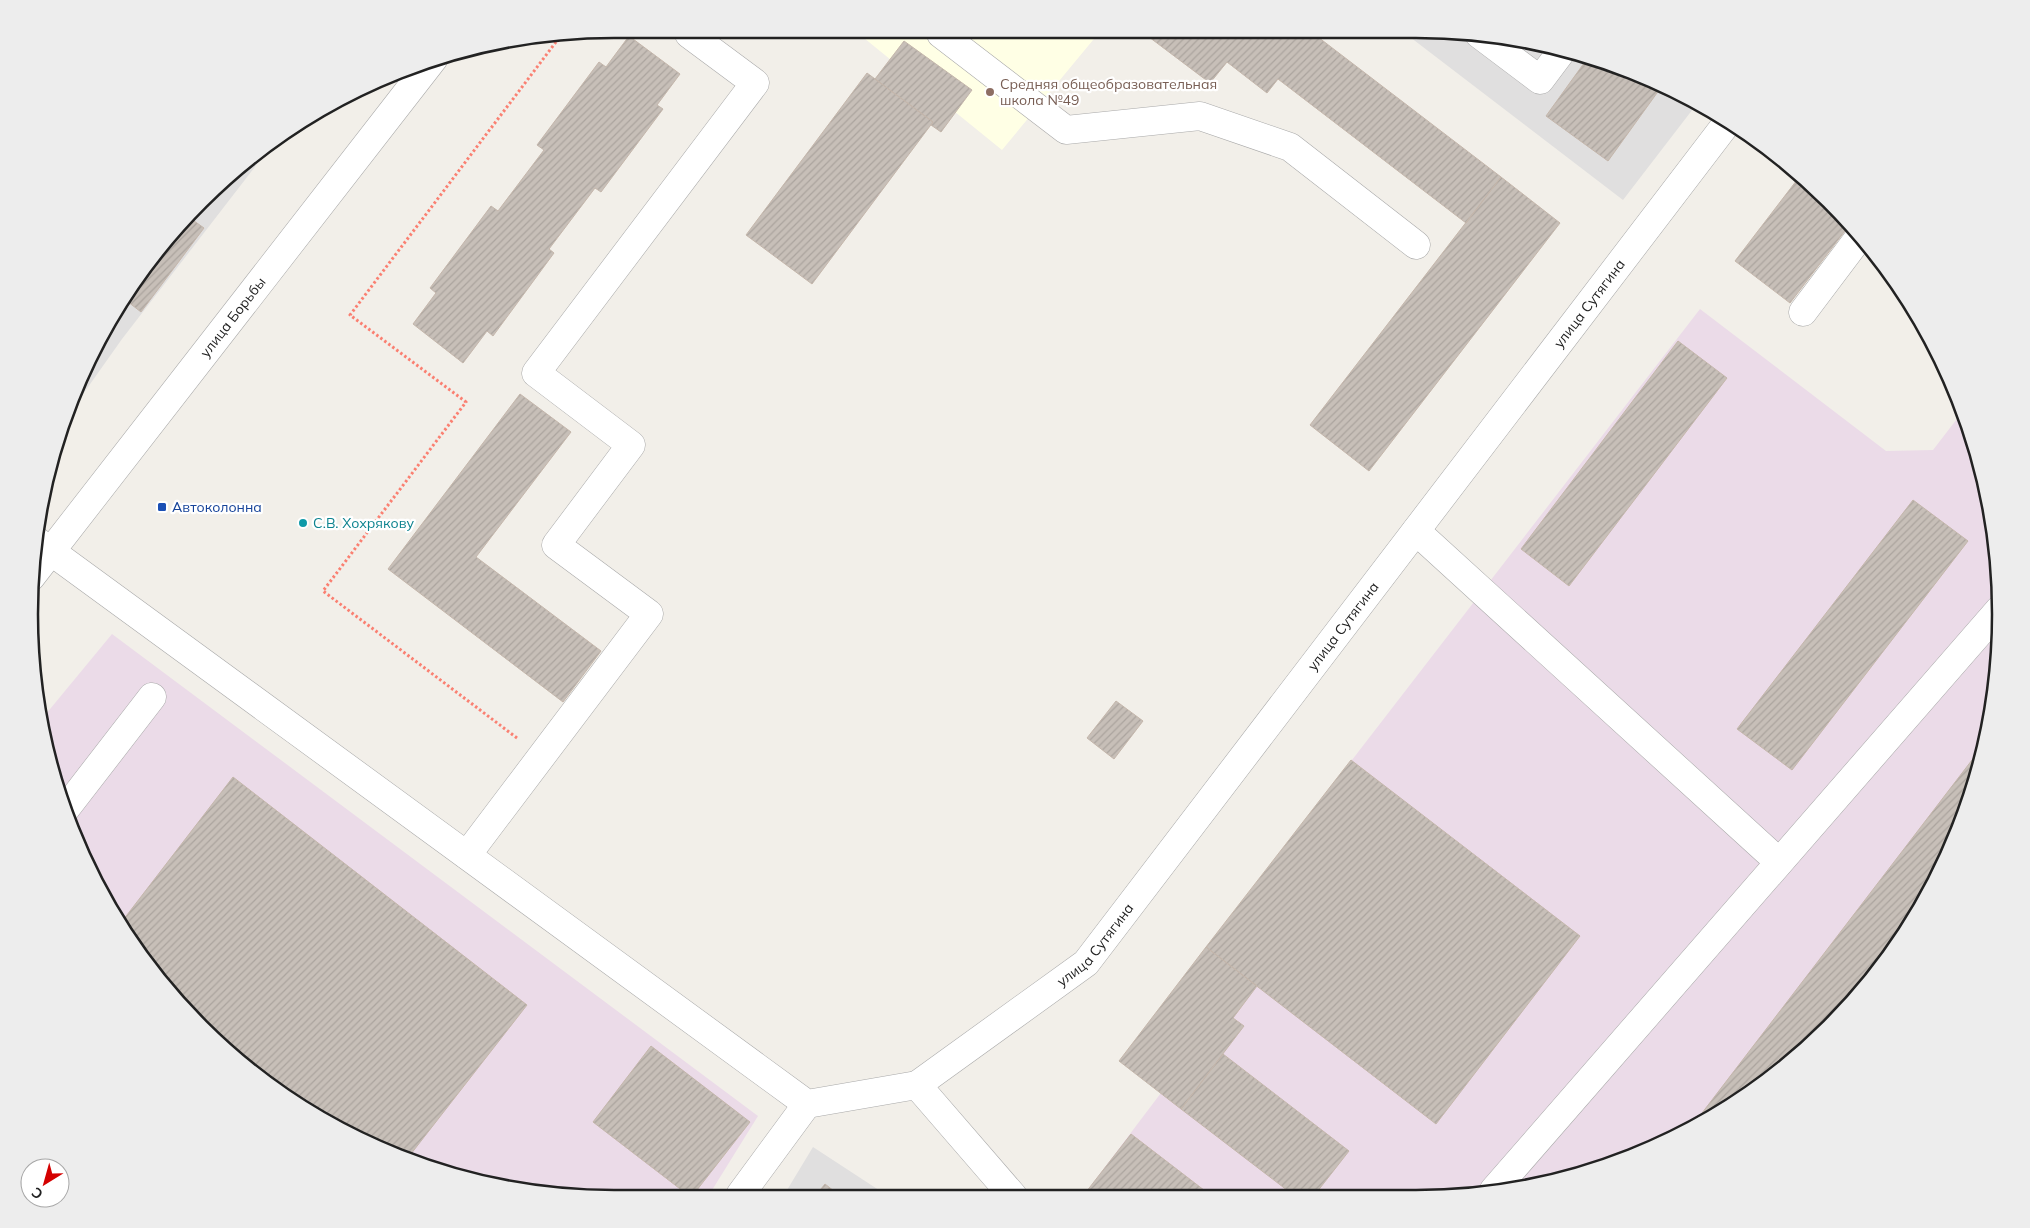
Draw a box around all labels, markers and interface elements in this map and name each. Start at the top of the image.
place label: Средняя общеобразовательная школа №49 [1000,75,1217,109]
marker: Средняя общеобразовательная школа №49 [984,86,996,98]
street label: улица Сутягина [1550,256,1629,352]
street label: улица Борьбы [196,273,270,361]
place label: Автоколонна [172,498,262,516]
marker: Автоколонна [156,501,168,513]
place label: С.В. Хохрякову [313,514,414,532]
marker: С.В. Хохрякову [297,517,309,529]
street label: улица Сутягина [1303,578,1383,674]
street label: улица Сутягина [1053,899,1137,990]
north arrow [20,1158,70,1208]
text: С [28,1183,46,1203]

